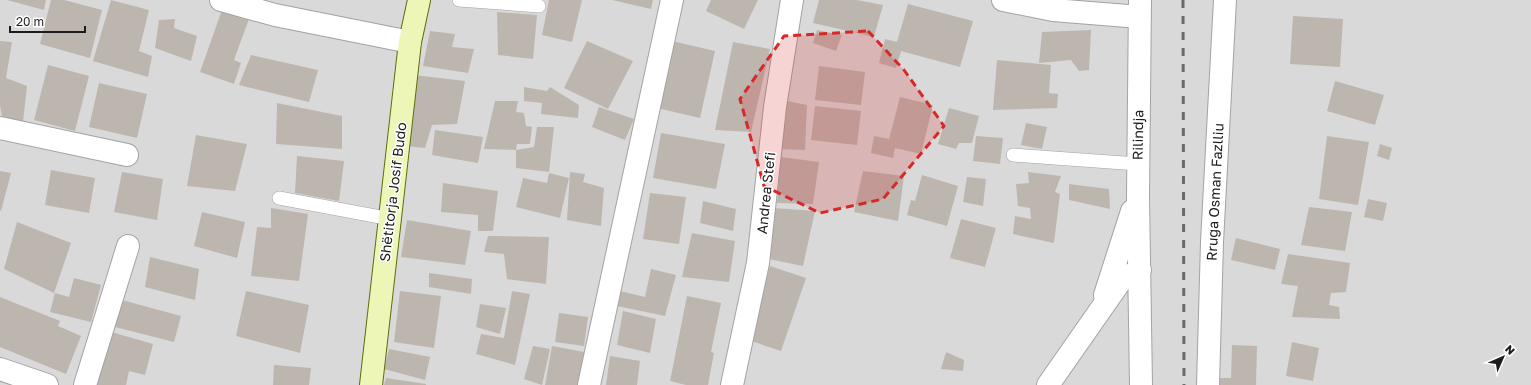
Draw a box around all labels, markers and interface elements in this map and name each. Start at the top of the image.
scale bar [10,8,85,34]
text: 20 m [16,14,44,29]
street label: Rilindja [1129,110,1146,160]
street label: Shëtitorja Josif Budo [376,121,410,263]
street label: Rruga Osman Fazlliu [1202,123,1227,261]
street label: Andrea Stefi [753,151,778,235]
north arrow [1483,337,1523,377]
text: N [1503,342,1518,357]

